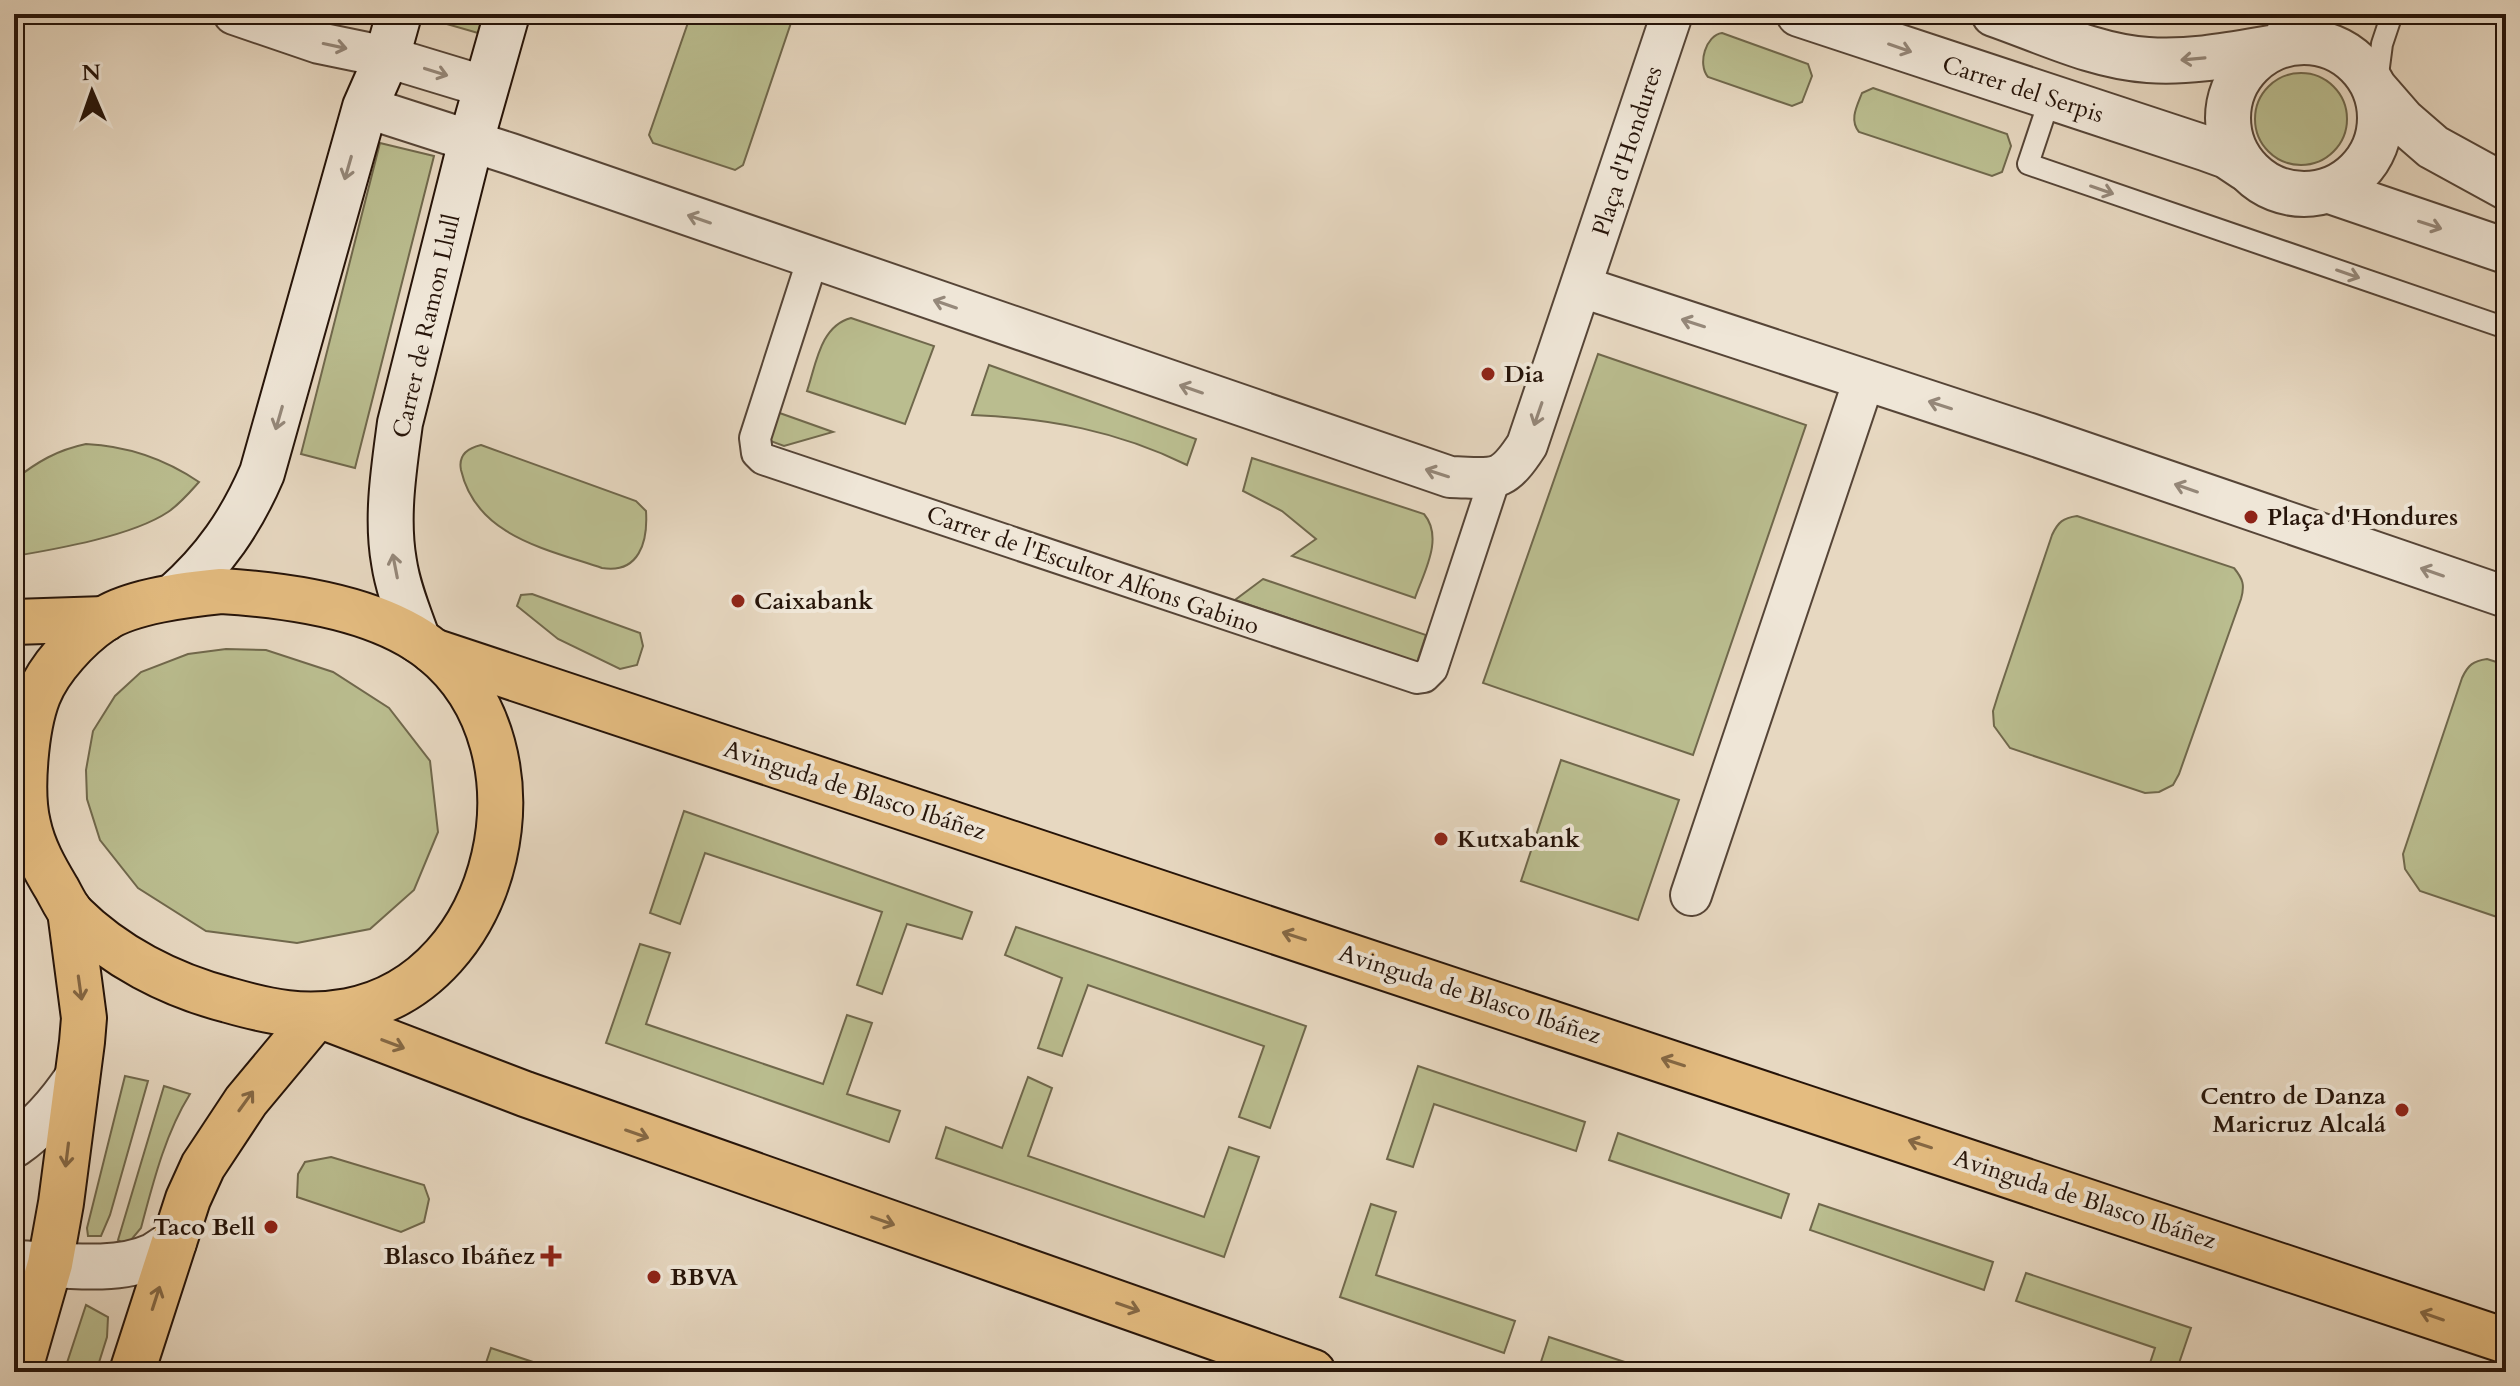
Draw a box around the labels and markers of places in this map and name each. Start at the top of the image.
place label: Dia [1504,358,1544,391]
marker: Dia [1479,365,1497,383]
place label: Plaça d'Hondures [2267,501,2458,534]
marker: Plaça d'Hondures [2242,508,2260,526]
place label: Caixabank [754,585,873,618]
marker: Caixabank [729,592,747,610]
place label: Kutxabank [1457,823,1580,856]
marker: Kutxabank [1432,830,1450,848]
place label: Centro de Danza Maricruz Alcalá [2200,1080,2386,1141]
marker: Centro de Danza Maricruz Alcalá [2393,1101,2411,1119]
place label: Taco Bell [153,1211,255,1244]
marker: Taco Bell [262,1218,280,1236]
place label: Blasco Ibáñez [384,1240,535,1273]
marker: Blasco Ibáñez [542,1247,560,1265]
place label: BBVA [670,1261,738,1294]
marker: BBVA [645,1268,663,1286]

